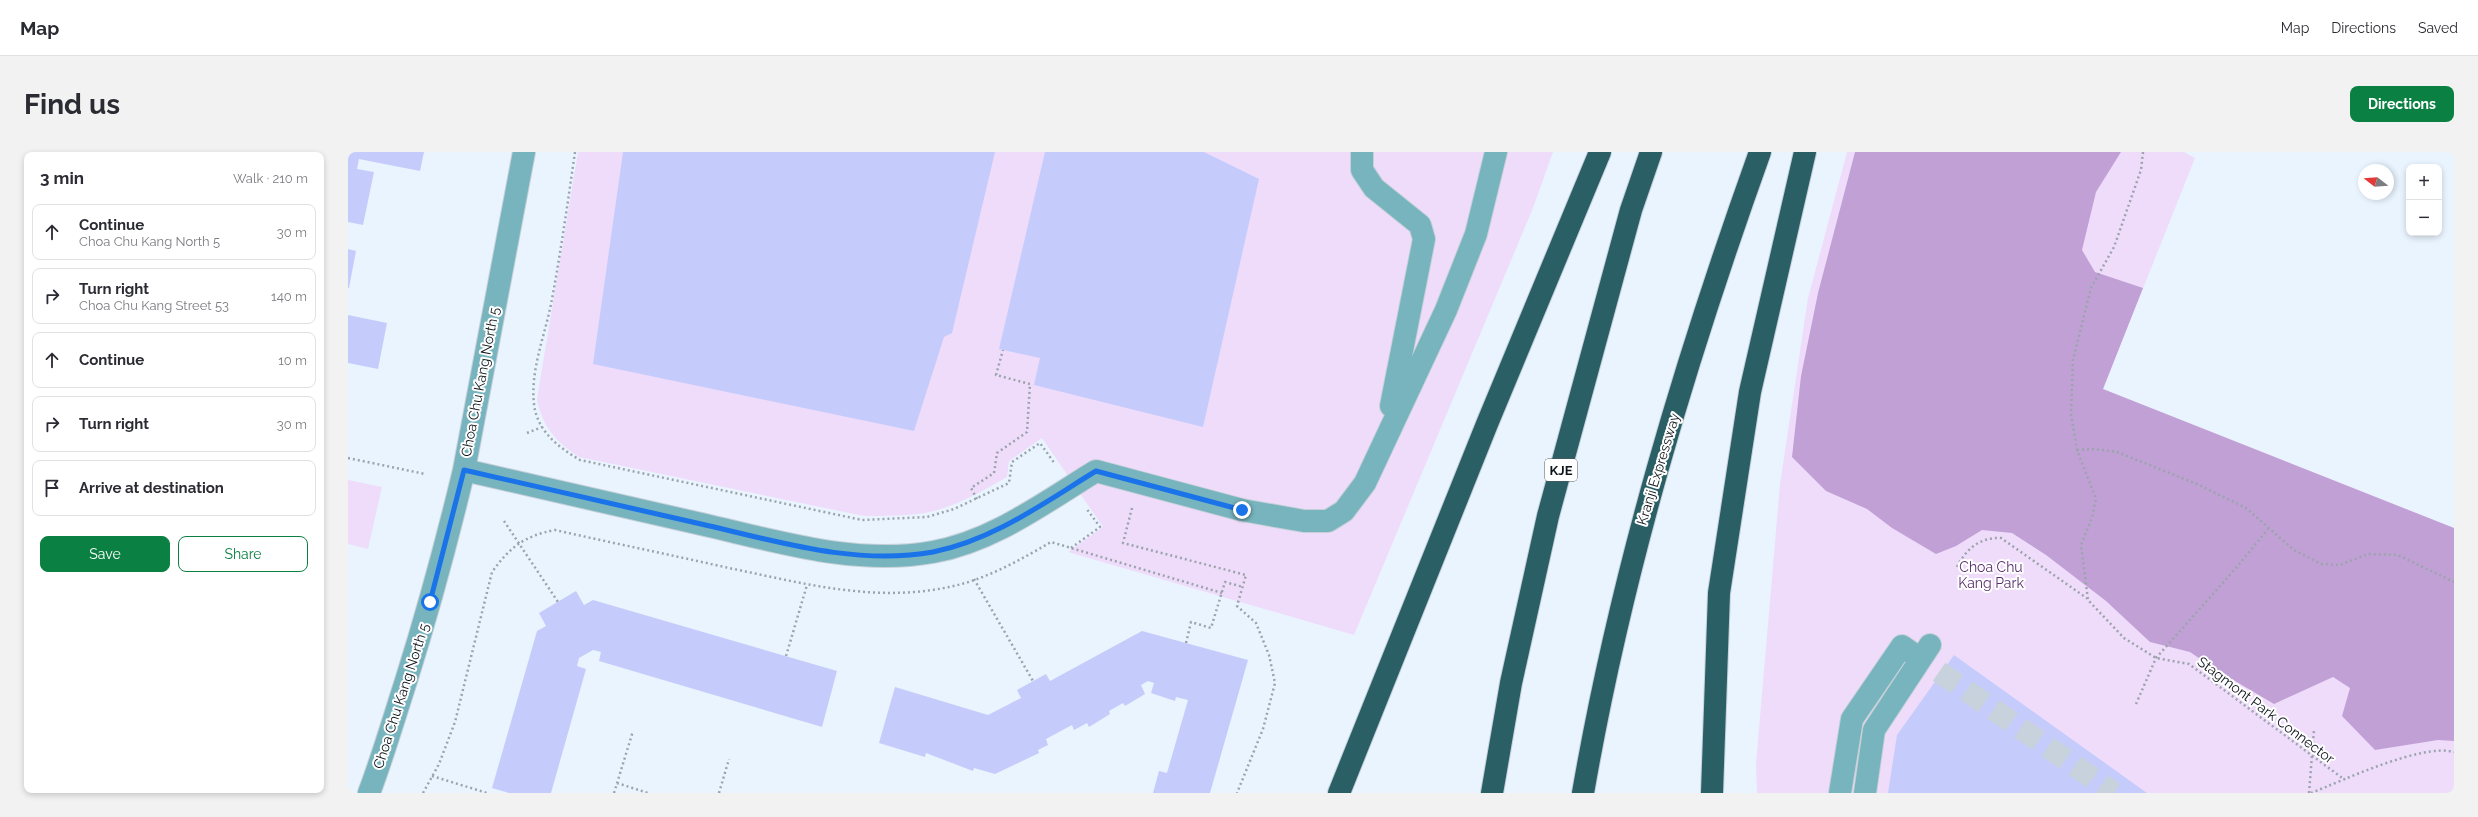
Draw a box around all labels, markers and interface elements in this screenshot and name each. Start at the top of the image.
text: Map [20,17,59,39]
text: Map [2281,20,2309,36]
text: Directions [2331,20,2396,36]
text: Saved [2418,20,2458,36]
button: Directions [2350,86,2454,122]
text: Find us [24,88,120,121]
north arrow [2358,164,2394,200]
map controls [2406,164,2442,236]
button: + [2406,164,2442,200]
text: 3 min [40,168,84,188]
text: Walk · 210 m [233,171,308,186]
button: − [2406,200,2442,236]
text: Continue [79,216,144,234]
icon: ahead [41,221,63,243]
text: 30 m [277,225,307,240]
text: Choa Chu Kang North 5 [79,234,220,249]
text: Turn right [79,280,149,298]
icon: right [41,285,63,307]
text: 140 m [271,289,307,304]
text: Choa Chu Kang Street 53 [79,298,229,313]
street label: Choa Chu Kang North 5 [458,306,502,458]
icon: ahead [41,349,63,371]
text: Continue [79,351,144,369]
text: 10 m [278,353,307,368]
street label: Kranji Expressway [1633,411,1683,527]
icon: right [41,413,63,435]
text: Turn right [79,415,149,433]
text: 30 m [277,417,307,432]
road number: KJE [1545,459,1577,481]
icon: arrive [41,477,63,499]
text: Arrive at destination [79,479,224,497]
route end [1233,501,1251,519]
button: Save [40,536,170,572]
button: Share [178,536,308,572]
park label: Choa Chu Kang Park [1958,559,2024,591]
route start [421,593,439,611]
street label: Choa Chu Kang North 5 [370,621,432,771]
street label: Stagmont Park Connector [2194,653,2338,767]

